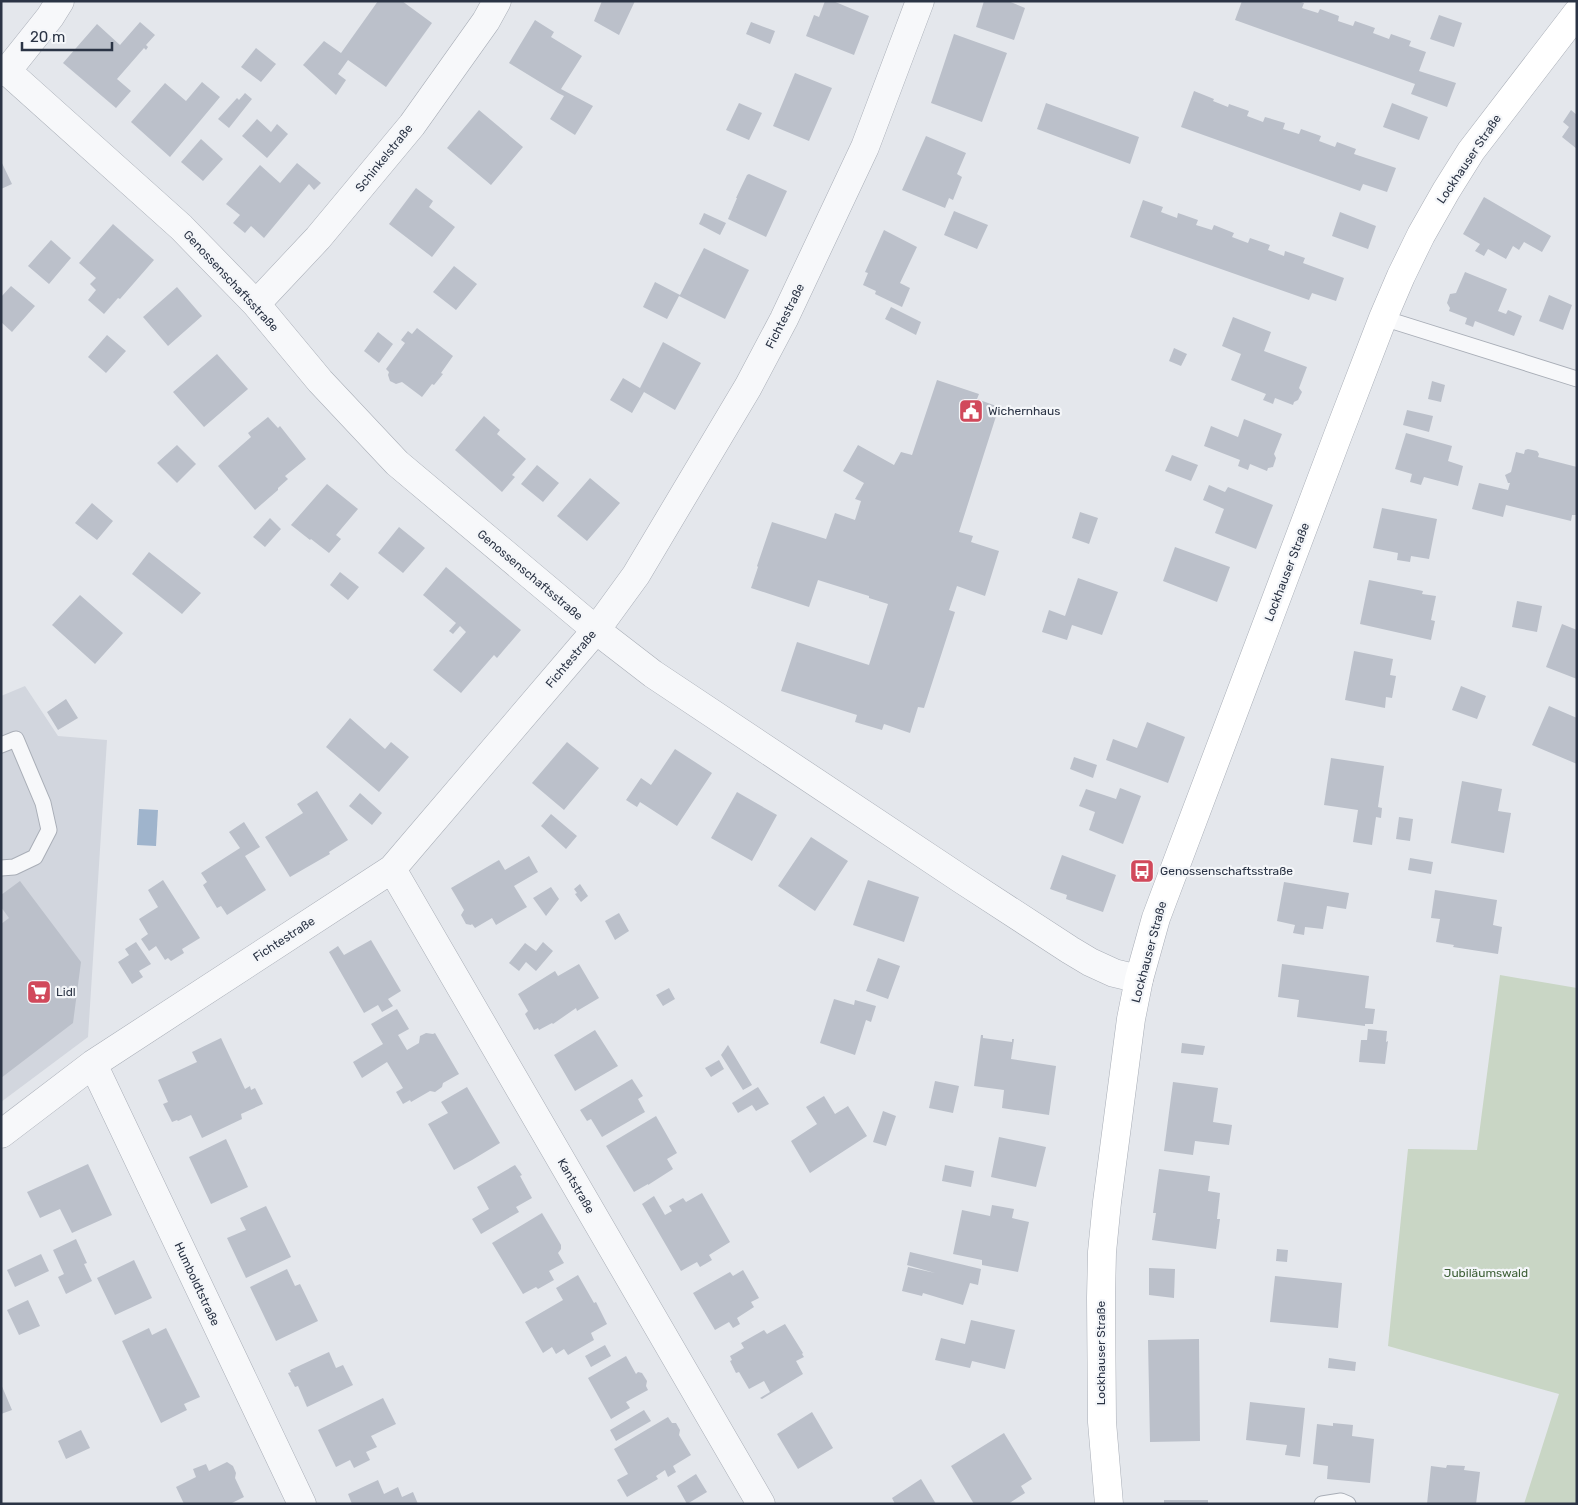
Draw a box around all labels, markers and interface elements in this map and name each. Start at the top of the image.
scale bar [22,20,112,52]
text: 20 m [30,28,65,46]
street label: Lockhauser Straße [1434,112,1504,206]
street label: Schinkelstraße [353,121,416,195]
street label: Genossenschaftsstraße [181,228,282,335]
street label: Fichtestraße [763,281,807,351]
public building icon: Wichernhaus [958,398,984,424]
place label: Wichernhaus [988,404,1060,418]
street label: Lockhauser Straße [1262,520,1312,623]
street label: Genossenschaftsstraße [475,527,586,623]
street label: Fichtestraße [543,627,599,691]
bus stop icon: Genossenschaftsstraße [1129,858,1155,884]
place label: Genossenschaftsstraße [1160,864,1293,878]
street label: Lockhauser Straße [1129,899,1169,1004]
street label: Fichtestraße [250,914,318,964]
supermarket icon: Lidl [26,979,52,1005]
place label: Lidl [56,985,76,999]
street label: Kantstraße [555,1156,598,1216]
street label: Humboldtstraße [171,1240,223,1328]
park label: Jubiläumswald [1444,1266,1528,1280]
street label: Lockhauser Straße [1094,1300,1108,1405]

